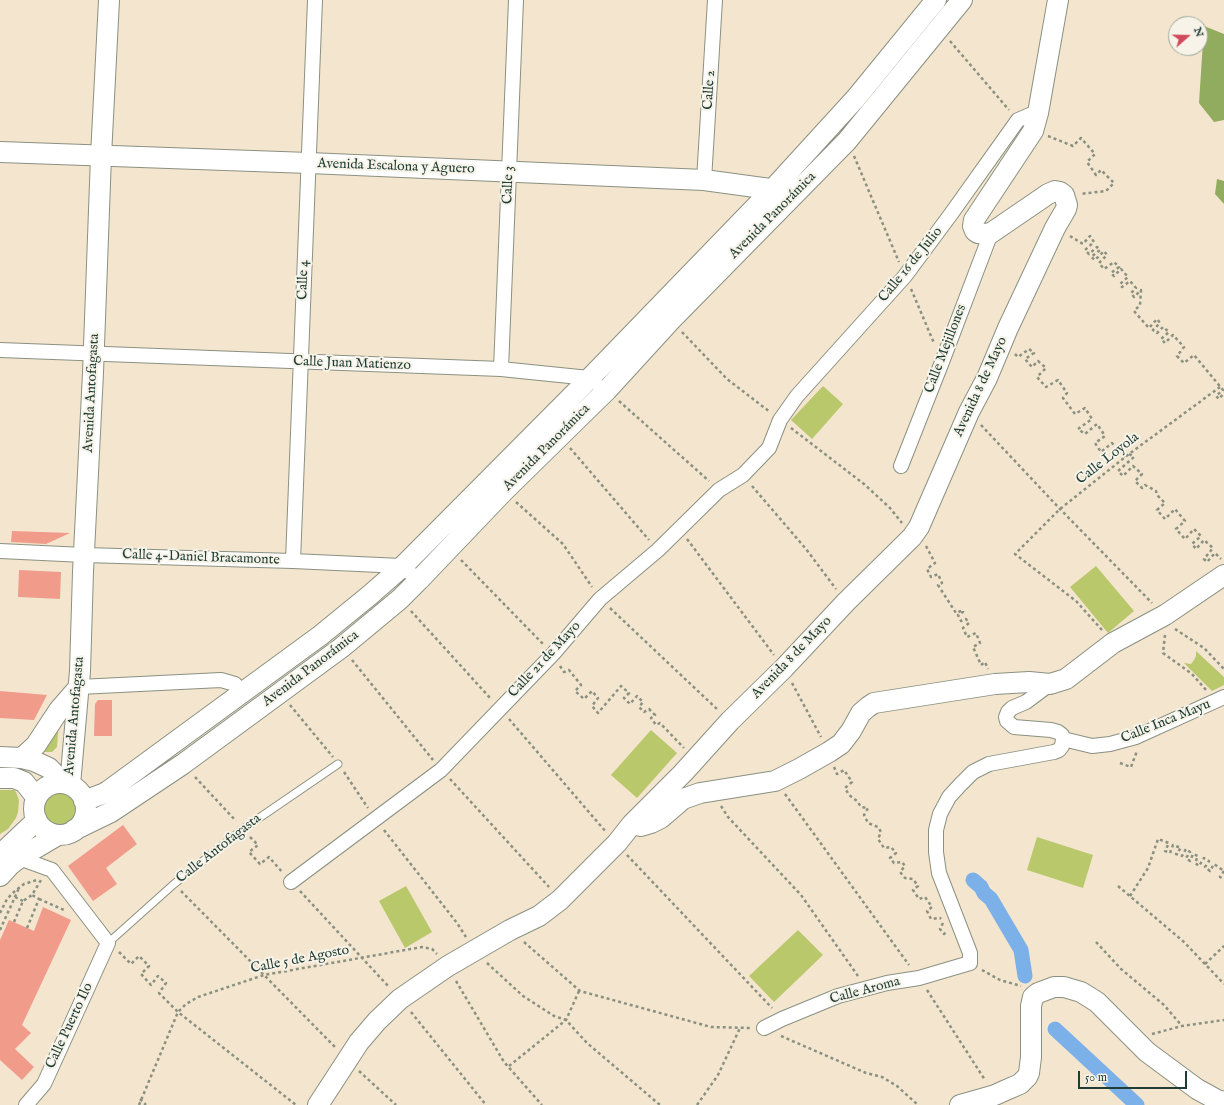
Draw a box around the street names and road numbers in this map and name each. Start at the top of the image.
street label: Calle 2 [700,70,720,110]
street label: Avenida Escalona y Aguero [317,156,475,178]
street label: Calle 3 [500,166,518,204]
street label: Avenida Panorámica [726,169,820,263]
street label: Calle 16 de Julio [876,224,946,306]
street label: Calle 4 [295,260,313,300]
street label: Calle Mejillones [921,302,971,396]
street label: Avenida Antofagasta [80,333,104,453]
street label: Avenida 8 de Mayo [951,334,1011,440]
street label: Calle Juan Matienzo [293,354,411,374]
street label: Avenida Panorámica [500,401,594,495]
street label: Calle Loyola [1073,429,1143,489]
street label: Calle 4-Daniel Bracamonte [122,547,280,569]
street label: Avenida 8 de Mayo [748,613,836,703]
street label: Calle 21 de Mayo [505,618,585,702]
street label: Avenida Panorámica [260,627,362,711]
street label: Avenida Antofagasta [61,656,89,776]
street label: Calle Inca Mayu [1119,696,1213,748]
street label: Calle Antofagasta [173,811,265,887]
street label: Calle 5 de Agosto [249,942,351,978]
street label: Calle Aroma [828,974,902,1008]
street label: Calle Puerto Ilo [43,980,97,1072]

